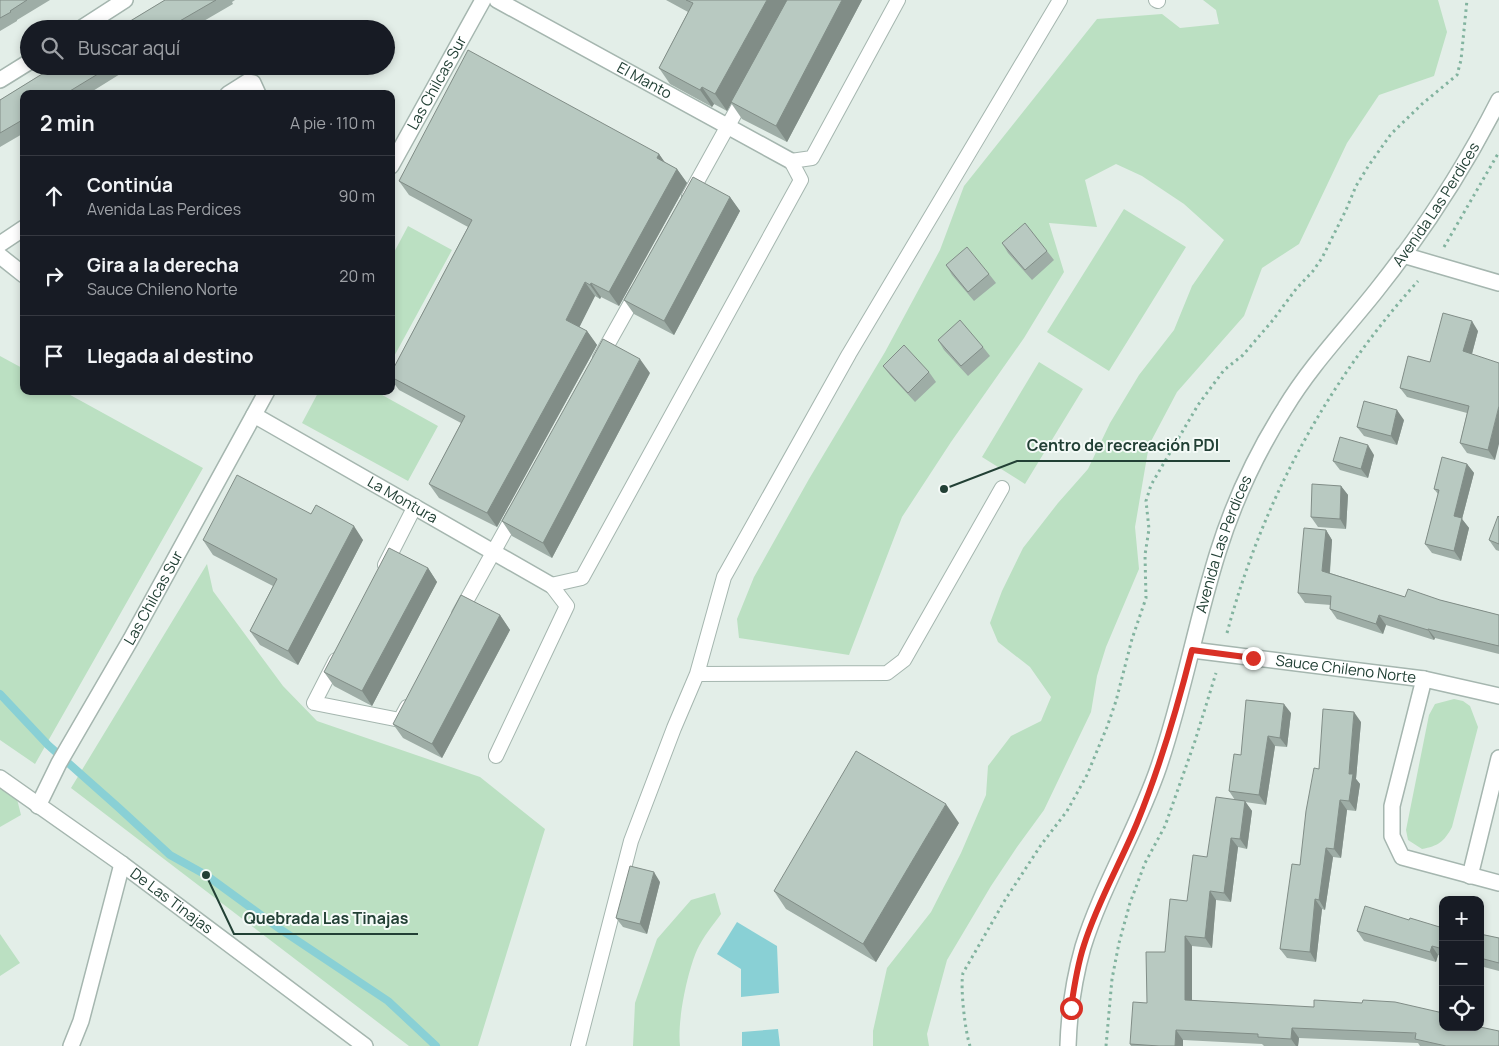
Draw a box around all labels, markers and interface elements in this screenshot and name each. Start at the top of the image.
search box [20,20,395,75]
street label: Las Chilcas Sur [402,31,471,134]
icon: search [38,34,66,62]
text: Buscar aquí [78,35,180,61]
street label: El Manto [613,57,676,104]
text: 2 min [40,109,95,137]
text: A pie · 110 m [290,112,375,134]
street label: Avenida Las Perdices [1388,138,1484,271]
text: Continúa [87,172,173,198]
icon: ahead [40,182,68,210]
text: 90 m [339,185,375,207]
text: Avenida Las Perdices [87,198,241,220]
text: Gira a la derecha [87,252,239,278]
icon: right [40,262,68,290]
text: 20 m [339,265,375,287]
text: Sauce Chileno Norte [87,278,238,300]
icon: arrive [40,342,68,370]
text: Llegada al destino [87,343,254,369]
callout: Centro de recreación PDI [1017,430,1230,461]
text: Centro de recreación PDI [1027,434,1219,456]
street label: La Montura [364,471,442,528]
street label: Avenida Las Perdices [1190,471,1257,615]
street label: Las Chilcas Sur [119,546,188,649]
route end [1242,647,1265,670]
street label: Sauce Chileno Norte [1274,650,1418,688]
street label: De Las Tinajas [126,863,218,939]
map controls [1439,896,1484,1031]
button: + [1439,896,1484,941]
callout: Quebrada Las Tinajas [234,903,418,934]
text: Quebrada Las Tinajas [244,907,409,929]
button: − [1439,941,1484,986]
button: locate [1439,986,1484,1031]
route start [1060,997,1083,1020]

